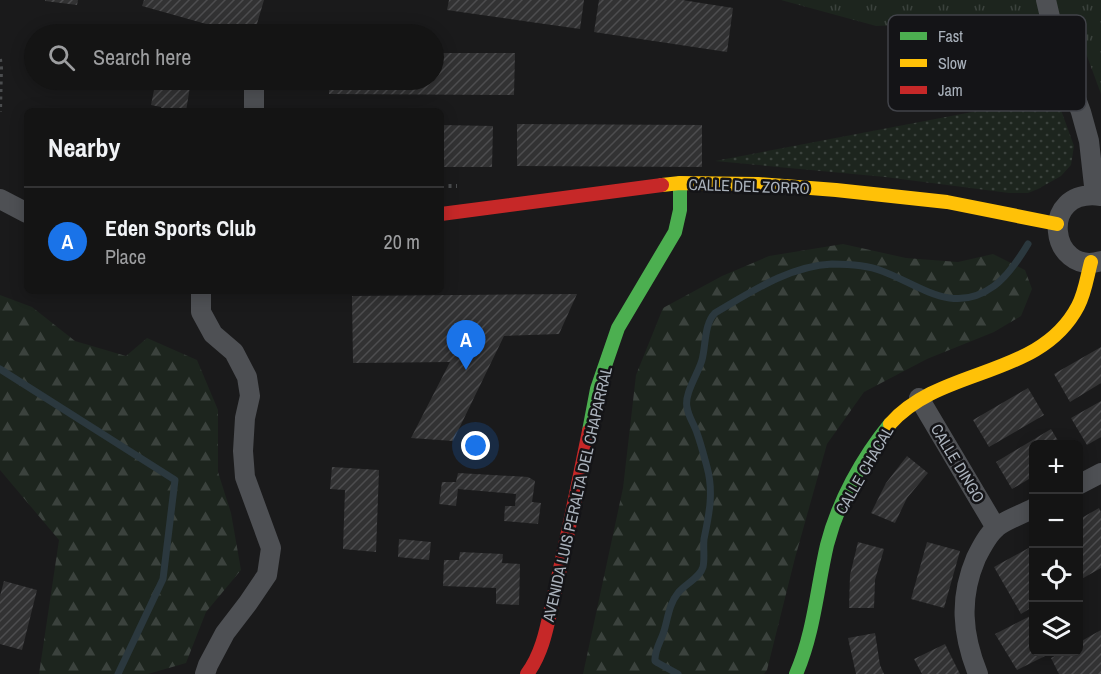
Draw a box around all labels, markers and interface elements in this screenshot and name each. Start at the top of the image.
legend [888,15,1086,111]
search box [24,24,444,90]
text: Fast [938,25,963,47]
icon: search [45,41,78,74]
text: Search here [93,42,191,72]
text: Slow [938,52,967,74]
text: Jam [938,79,963,101]
text: Nearby [48,130,120,165]
street label: CALLE DEL ZORRO [688,173,810,199]
text: Eden Sports Club [105,213,256,243]
text: A [62,228,73,255]
text: 20 m [384,228,420,255]
text: Place [105,243,146,270]
pin: A [446,320,486,370]
street label: AVENIDA LUIS PERALTA DEL CHAPARRAL [537,364,617,625]
street label: CALLE DINGO [926,420,990,506]
street label: CALLE CHACAL [830,421,898,518]
your location [461,431,490,460]
map controls [1029,440,1083,656]
button: + [1029,440,1083,494]
button: − [1029,494,1083,548]
button: locate [1029,548,1083,602]
button: layers [1029,602,1083,656]

